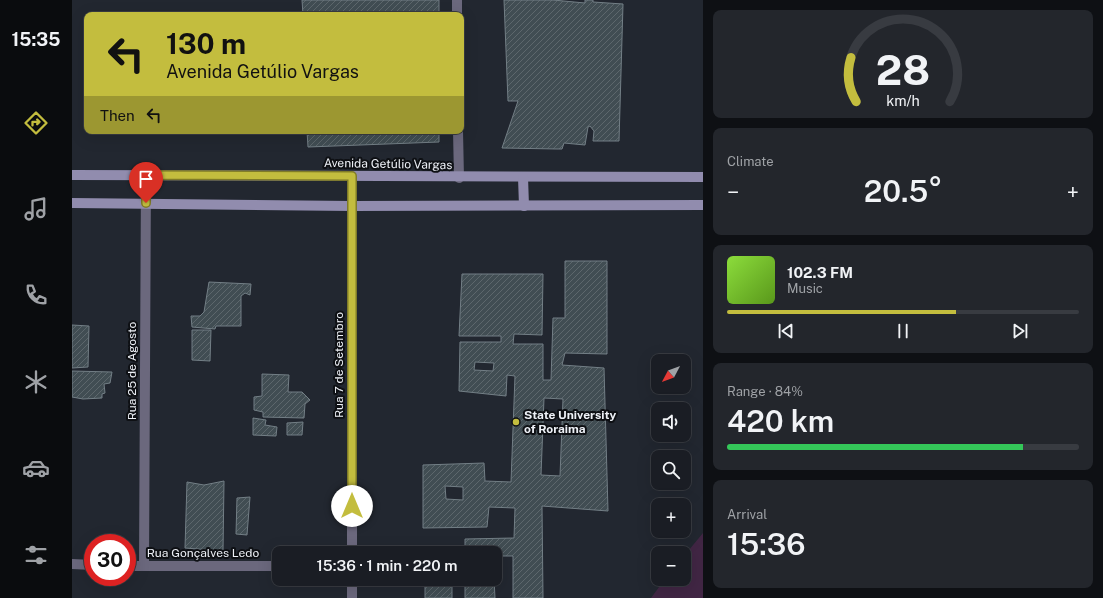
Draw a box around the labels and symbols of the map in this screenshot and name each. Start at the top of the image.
street label: Avenida Getúlio Vargas [324,156,452,172]
pin [129,162,163,203]
street label: Rua 7 de Setembro [332,312,346,418]
street label: Rua 25 de Agosto [125,322,139,420]
north arrow [651,354,691,394]
place label: State University of Roraima [524,408,617,436]
marker: State University of Roraima [511,417,521,427]
position arrow [331,485,373,527]
speed limit sign: 30 [84,534,136,586]
street label: Rua Gonçalves Ledo [147,546,260,560]

